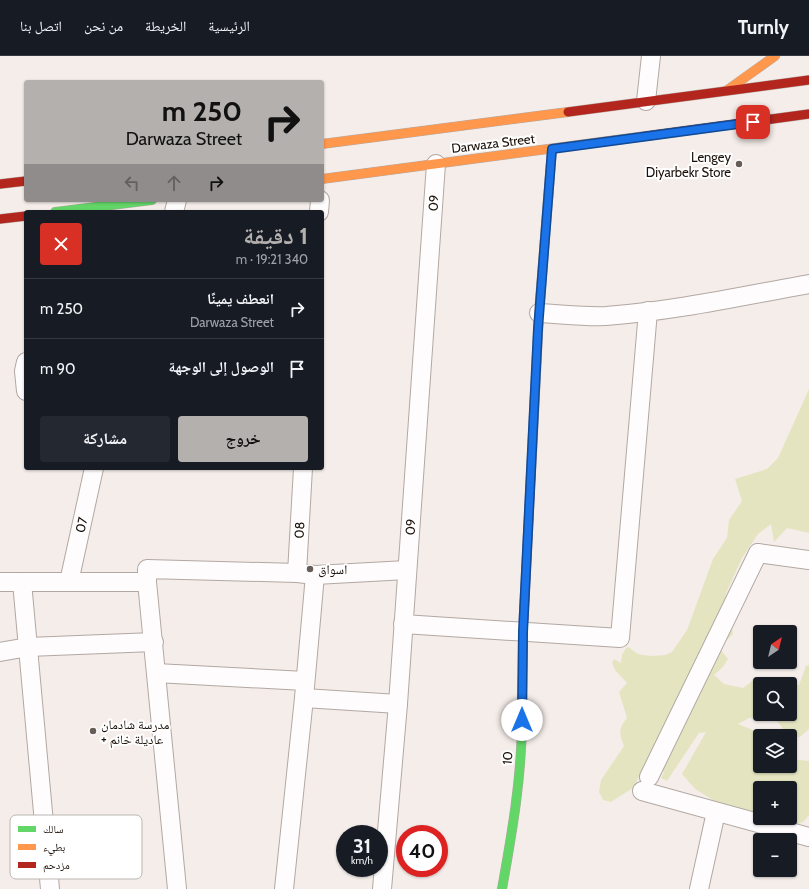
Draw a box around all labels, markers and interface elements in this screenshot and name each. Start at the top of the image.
text: Turnly [738,16,789,39]
text: اتصل بنا [20,17,62,35]
text: من نحن [84,17,123,35]
text: الخريطة [145,17,186,35]
text: الرئيسية [208,17,250,35]
text: 250 m [162,94,242,128]
icon: right [256,96,308,148]
pin [736,105,770,139]
icon: arrive [742,111,764,133]
text: Darwaza Street [126,128,242,150]
street label: Darwaza Street [450,130,536,156]
place label: Lengey Diyarbekr Store [646,149,731,180]
marker: Lengey Diyarbekr Store [734,159,744,169]
icon: left [121,172,143,194]
icon: ahead [163,172,185,194]
icon: right [205,172,227,194]
street label: 09 [424,194,442,212]
text: 1 دقيقة [243,221,308,250]
button: close [40,223,82,265]
text: 340 m · 19:21 [236,251,308,267]
text: انعطف يمينًا [207,290,274,308]
icon: right [286,298,308,320]
text: 250 m [40,300,83,318]
text: Darwaza Street [190,314,274,330]
text: الوصول إلى الوجهة [169,358,274,376]
icon: arrive [286,358,308,380]
text: 90 m [40,360,76,378]
button: مشاركة [40,416,170,462]
button: خروج [178,416,308,462]
street label: 07 [72,515,91,534]
street label: 09 [401,518,419,536]
street label: 08 [291,521,307,539]
place label: اسواق [318,561,347,578]
marker: اسواق [305,564,315,574]
north arrow [753,625,797,669]
map controls [753,625,797,877]
button: search [753,677,797,721]
position arrow [501,699,543,741]
place label: مدرسة شادمان + عاديلة خانم [101,716,170,748]
marker: مدرسة شادمان + عاديلة خانم [88,726,98,736]
button: layers [753,729,797,773]
street label: 10 [498,751,516,765]
button: + [753,781,797,825]
legend [10,815,142,879]
text: سالك [43,822,63,836]
speed limit sign: 40 [396,825,448,877]
button: − [753,833,797,877]
text: 31 [353,834,371,858]
text: بطيء [43,840,65,856]
text: km/h [351,854,373,867]
text: مزدحم [43,858,70,873]

